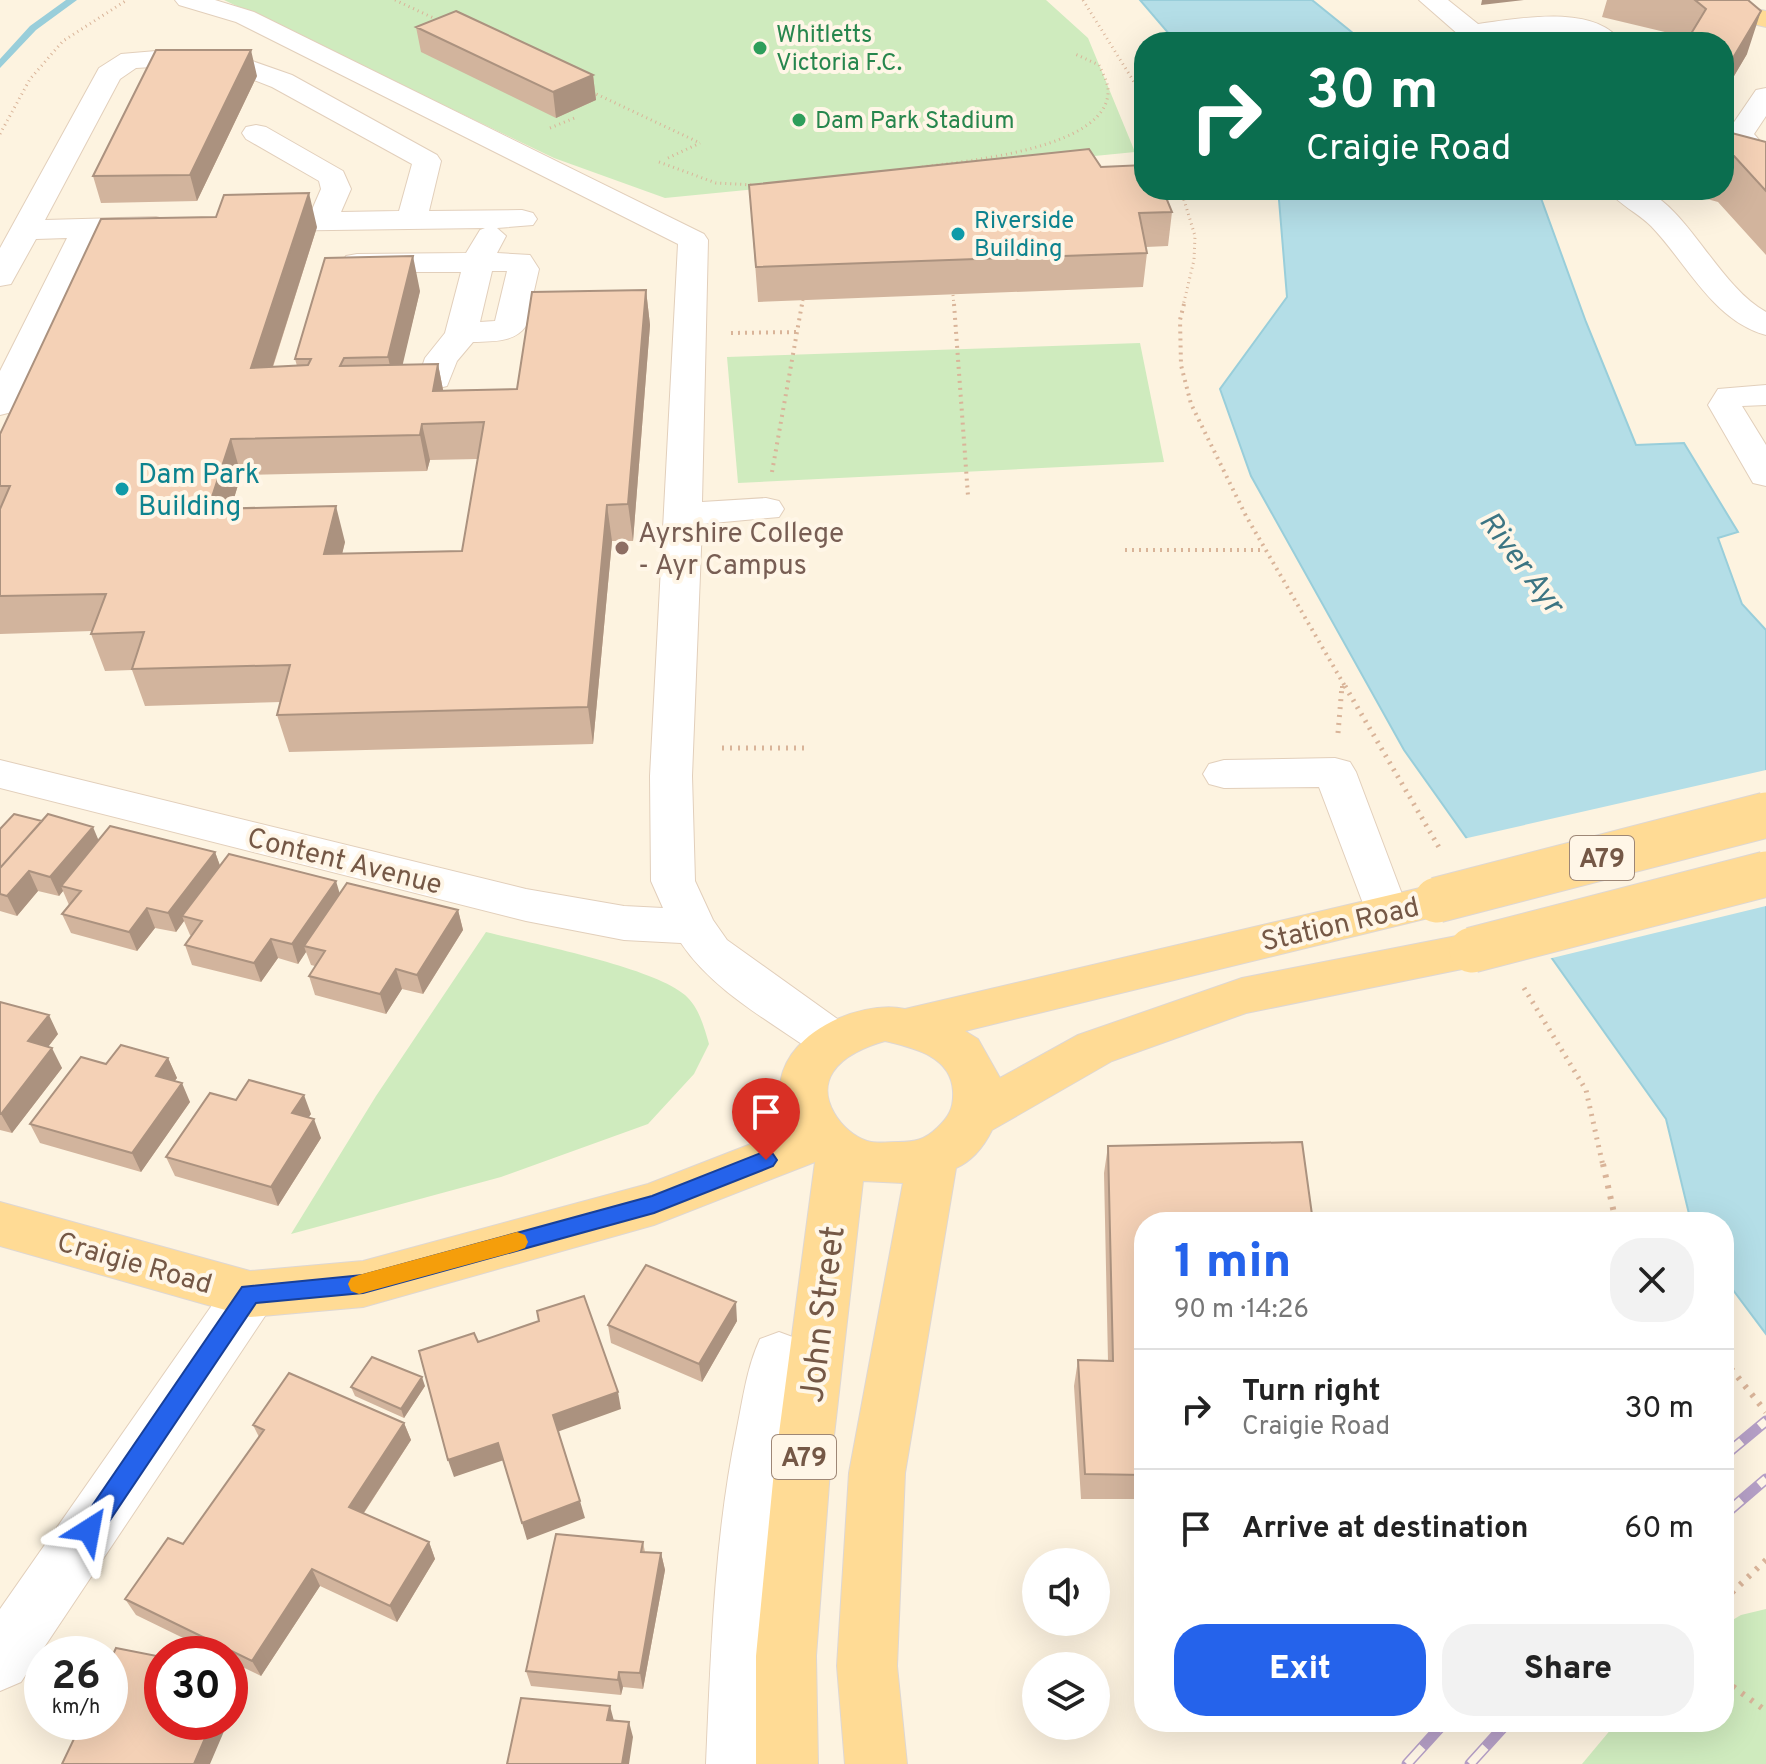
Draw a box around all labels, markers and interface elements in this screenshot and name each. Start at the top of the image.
place label: Whitletts Victoria F.C. [776,21,902,79]
marker: Whitletts Victoria F.C. [751,39,769,57]
text: 30 m [1306,58,1439,128]
icon: right [1174,64,1278,168]
place label: Dam Park Stadium [815,107,1015,137]
marker: Dam Park Stadium [790,111,808,129]
text: Craigie Road [1306,127,1511,173]
place label: Riverside Building [974,207,1074,265]
marker: Riverside Building [949,225,967,243]
place label: Dam Park Building [138,458,260,526]
marker: Dam Park Building [113,480,131,498]
water label: River Ayr [1470,505,1572,624]
place label: Ayrshire College - Ayr Campus [638,517,844,585]
marker: Ayrshire College - Ayr Campus [613,539,631,557]
street label: Content Avenue [243,821,446,905]
road number: A79 [1570,836,1634,880]
street label: Station Road [1258,890,1423,962]
pin [732,1078,800,1160]
icon: arrive [744,1090,788,1134]
street label: John Street [792,1224,857,1405]
street label: Craigie Road [52,1226,216,1304]
text: 1 min [1174,1234,1291,1294]
button: close [1610,1238,1694,1322]
text: 90 m · 14:26 [1174,1294,1309,1327]
text: Turn right [1242,1374,1380,1411]
icon: right [1174,1387,1218,1431]
text: 30 m [1625,1391,1694,1428]
text: Craigie Road [1242,1411,1390,1444]
road number: A79 [772,1435,836,1479]
position arrow [47,1488,131,1572]
icon: arrive [1174,1507,1218,1551]
text: Arrive at destination [1242,1511,1528,1548]
text: 60 m [1624,1511,1694,1548]
map controls [1022,1548,1110,1740]
button: sound [1022,1548,1110,1636]
button: Exit [1174,1624,1426,1716]
button: Share [1442,1624,1694,1716]
speed limit sign: 30 [144,1636,248,1740]
button: layers [1022,1652,1110,1740]
text: 26 [51,1653,101,1703]
text: km/h [52,1695,100,1721]

